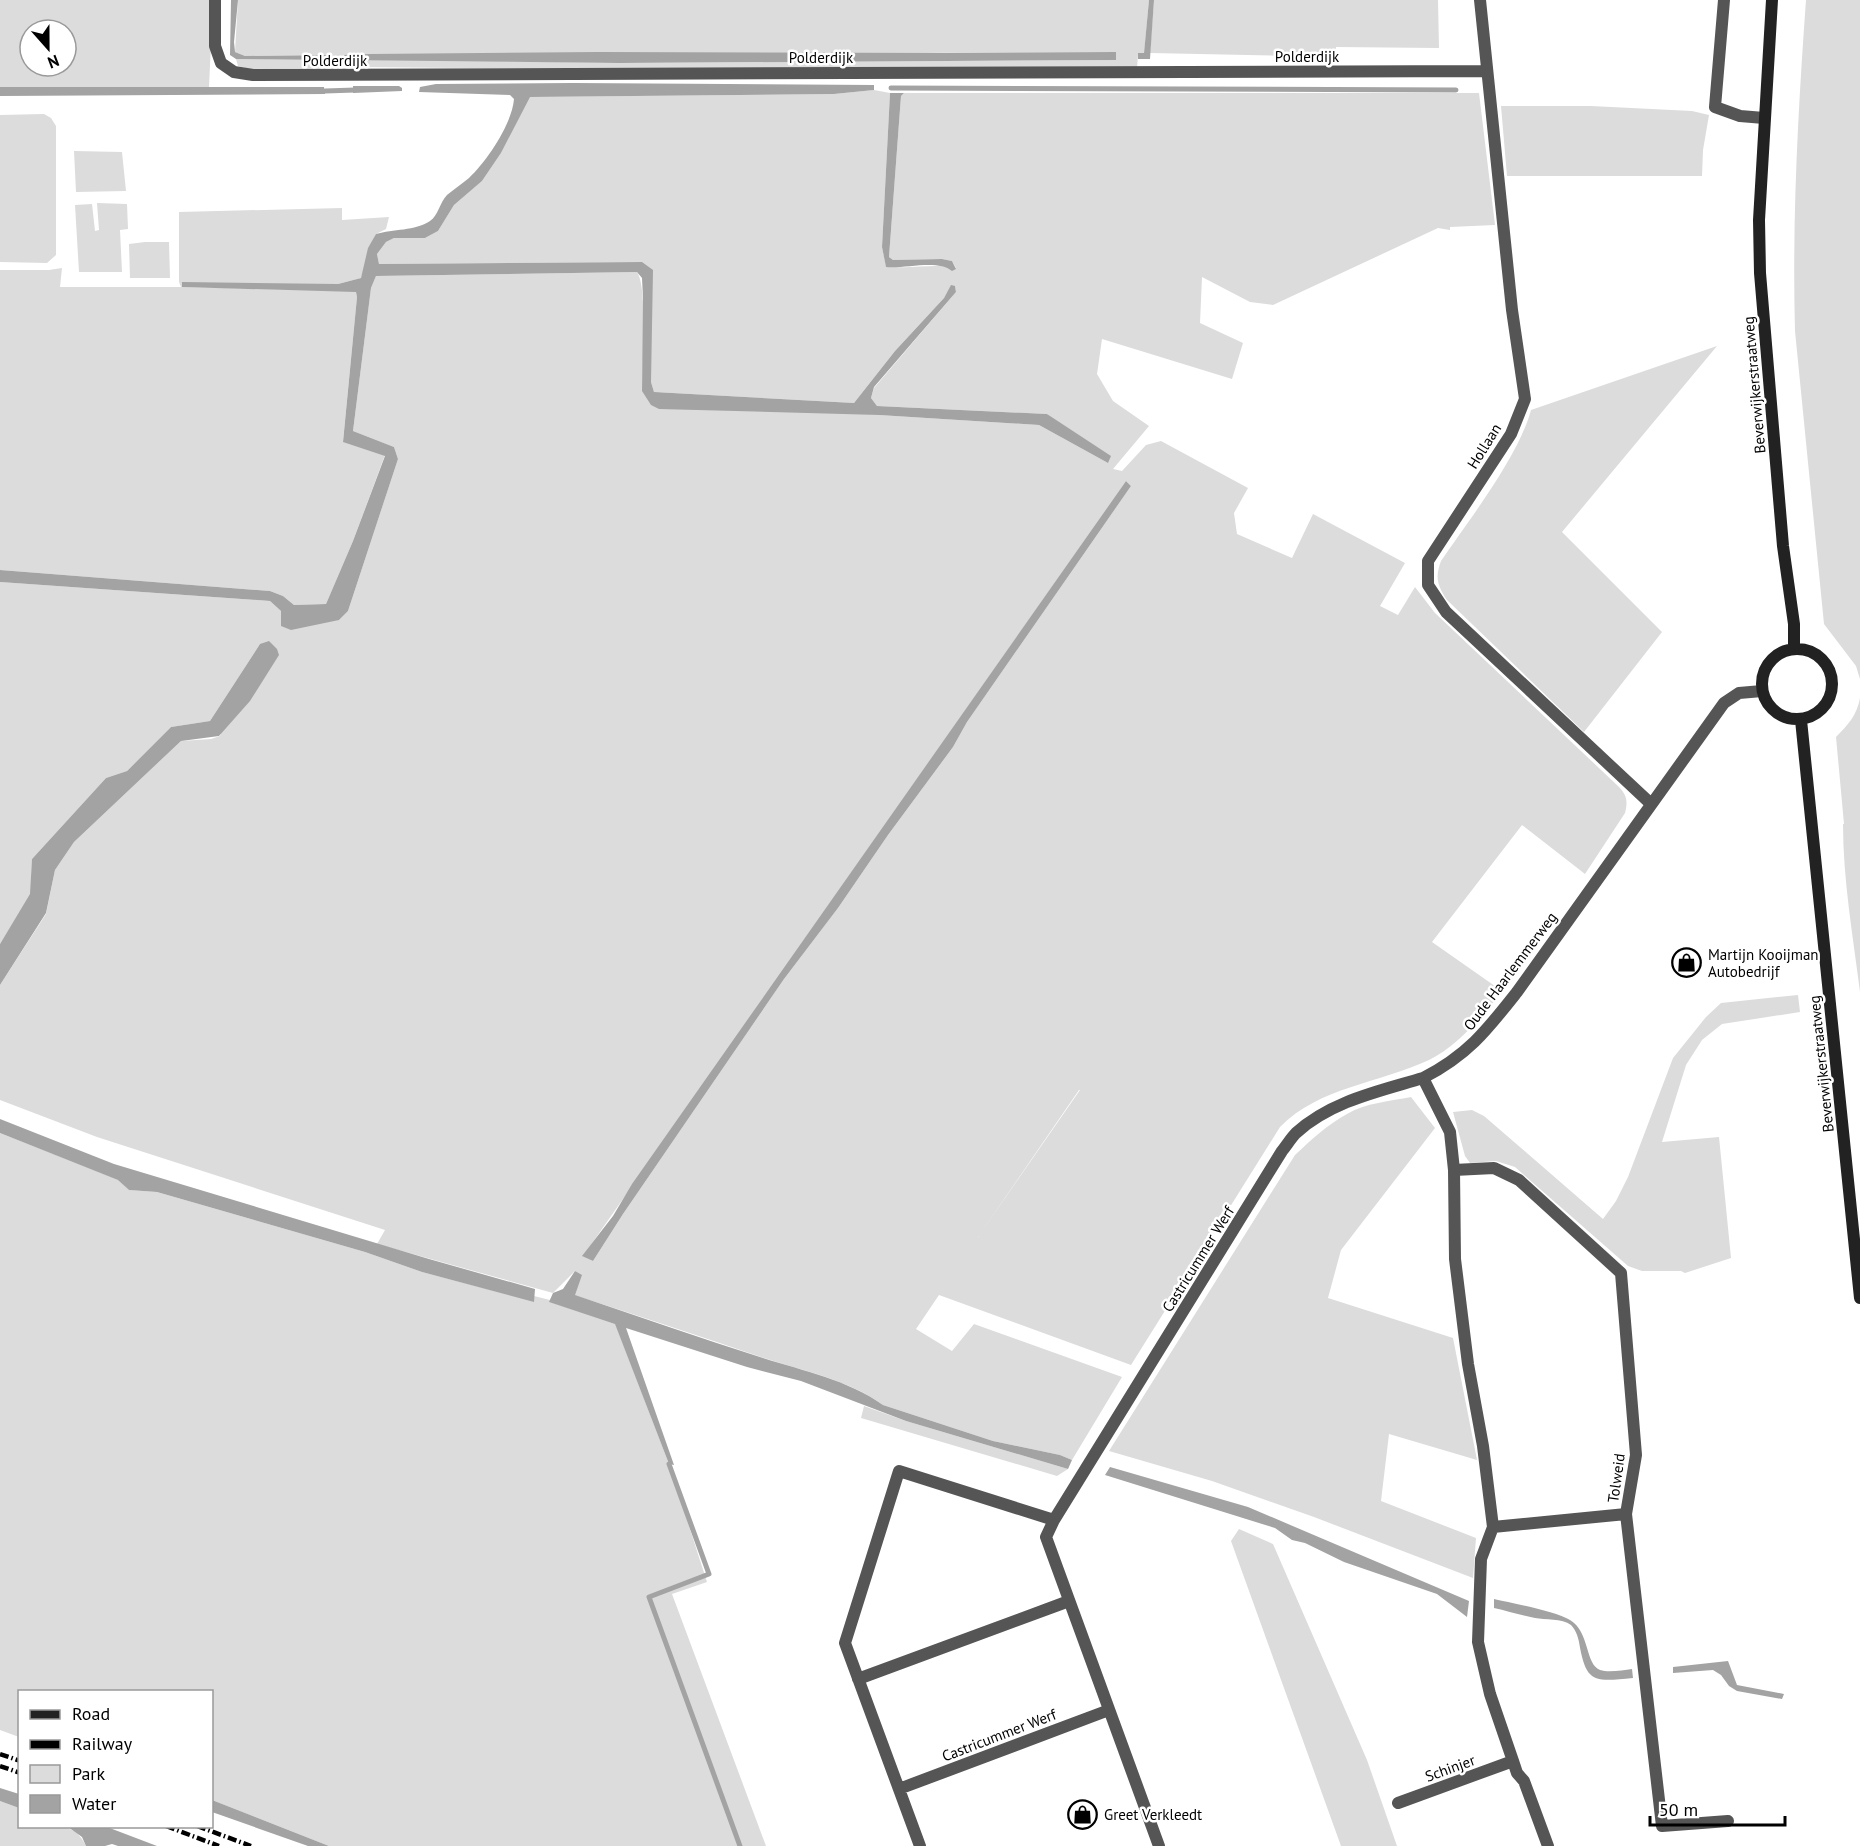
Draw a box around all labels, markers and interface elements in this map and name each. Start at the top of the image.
north arrow [18,18,78,78]
street label: Polderdijk [1275,47,1340,66]
street label: Polderdijk [789,48,854,67]
text: N [45,51,62,73]
street label: Polderdijk [303,51,368,70]
street label: Beverwijkerstraatweg [1739,316,1769,454]
street label: Hollaan [1463,420,1505,472]
street label: Oude Haarlemmerweg [1459,908,1561,1034]
place label: Martijn Kooijman Autobedrijf [1708,945,1819,981]
shop icon: Martijn Kooijman Autobedrijf [1671,947,1703,979]
street label: Beverwijkerstraatweg [1804,995,1838,1133]
street label: Castricummer Werf [1158,1202,1239,1315]
street label: Tolweid [1603,1452,1629,1504]
legend [18,1690,213,1828]
text: Road [72,1702,110,1725]
street label: Castricummer Werf [939,1704,1060,1766]
text: Railway [72,1732,133,1755]
street label: Schinjer [1422,1750,1478,1786]
text: Park [72,1762,105,1785]
scale bar [1650,1789,1785,1827]
text: Water [72,1792,116,1815]
shop icon: Greet Verkleedt [1067,1798,1099,1830]
text: 50 m [1659,1798,1698,1821]
place label: Greet Verkleedt [1104,1805,1202,1824]

